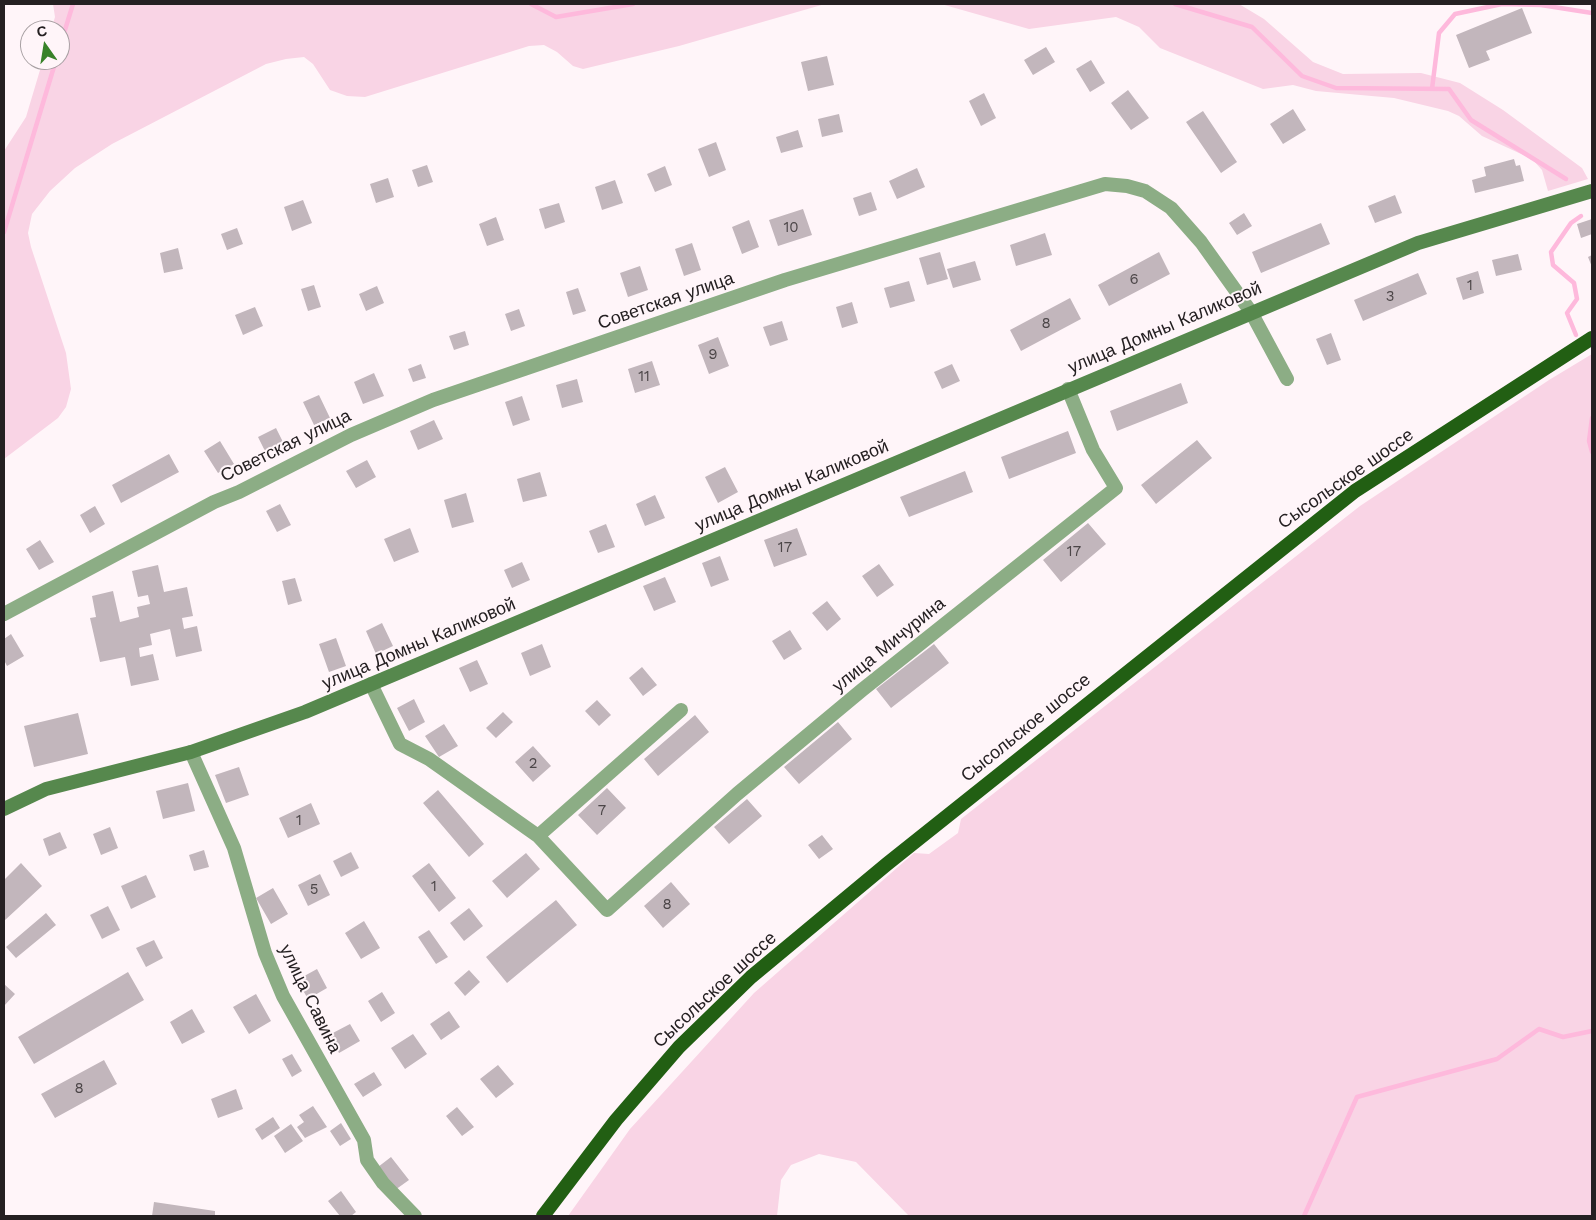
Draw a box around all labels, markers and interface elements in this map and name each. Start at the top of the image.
north arrow [20,20,70,70]
text: С [35,22,49,40]
house number: 10 [783,219,799,237]
street label: Советская улица [595,268,737,334]
house number: 6 [1129,271,1139,289]
street label: улица Домны Каликовой [1065,277,1265,379]
house number: 1 [1467,277,1473,295]
house number: 3 [1386,288,1394,306]
house number: 8 [1041,315,1051,333]
house number: 9 [708,346,718,364]
house number: 11 [638,368,650,386]
street label: Советская улица [217,405,355,487]
street label: Сысольское шоссе [1274,424,1418,534]
street label: улица Домны Каликовой [692,435,892,537]
house number: 17 [778,539,792,557]
house number: 17 [1067,543,1081,561]
street label: улица Домны Каликовой [319,593,519,695]
street label: улица Мичурина [828,593,950,697]
street label: Сысольское шоссе [957,669,1095,787]
house number: 2 [529,755,537,773]
house number: 7 [598,802,606,820]
house number: 1 [296,812,302,830]
house number: 1 [431,878,437,896]
house number: 5 [310,881,318,899]
house number: 8 [662,896,672,914]
street label: Сысольское шоссе [649,927,781,1053]
street label: улица Савина [274,941,346,1057]
house number: 8 [74,1080,84,1098]

